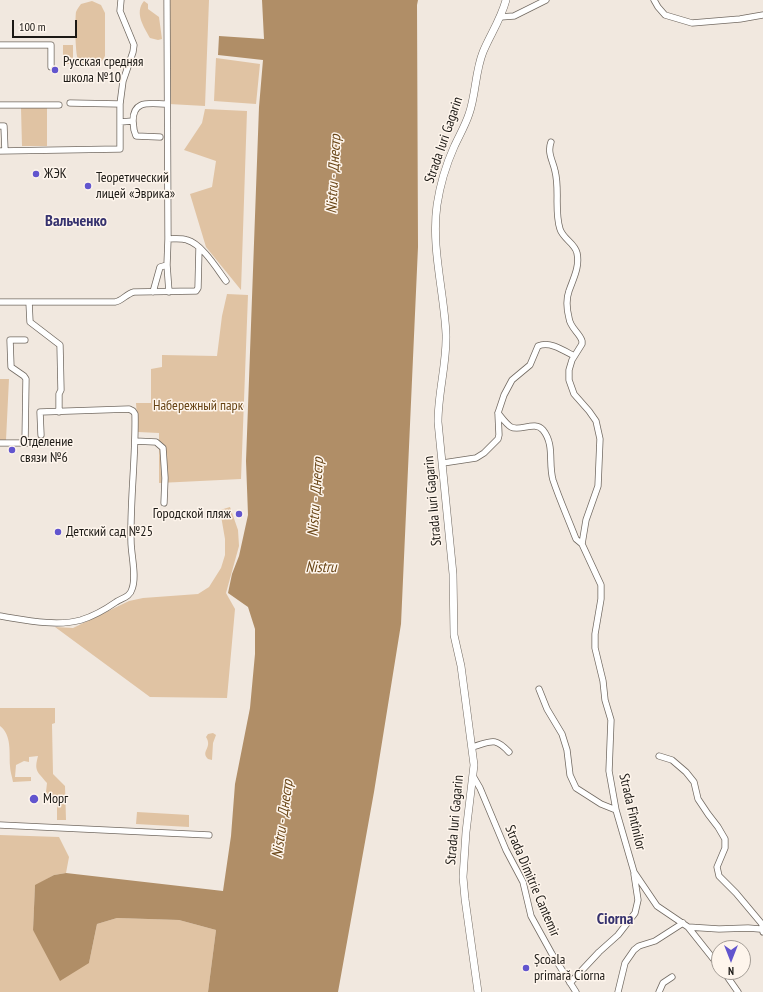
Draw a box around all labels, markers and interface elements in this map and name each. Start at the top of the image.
scale bar [14,12,79,38]
text: 100 m [19,19,46,34]
place label: Русская средняя школа №10 [63,54,143,86]
marker: Русская средняя школа №10 [50,65,60,75]
street label: Strada Iuri Gagarin [421,95,467,185]
water label: Nistru - Днестр [323,134,345,214]
place label: ЖЭК [44,166,67,182]
marker: ЖЭК [31,169,41,179]
place label: Теоретический лицей «Эврика» [96,170,175,202]
marker: Теоретический лицей «Эврика» [83,181,93,191]
district label: Вальченко [45,211,107,231]
park label: Набережный парк [153,398,243,414]
place label: Отделение связи №6 [20,434,73,466]
marker: Отделение связи №6 [7,445,17,455]
street label: Strada Iuri Gagarin [421,455,445,547]
water label: Nistru - Днестр [304,457,328,537]
place label: Городской пляж [153,506,231,522]
marker: Городской пляж [234,509,244,519]
place label: Детский сад №25 [66,524,153,540]
marker: Детский сад №25 [53,527,63,537]
water label: Nistru [305,559,337,577]
street label: Strada Fîntînilor [615,772,649,852]
street label: Strada Iuri Gagarin [443,774,467,866]
water label: Nistru - Днестр [269,779,297,859]
place label: Морг [43,791,68,807]
marker: Морг [28,793,40,805]
street label: Strada Dimitrie Cantemir [501,823,563,939]
district label: Ciorna [597,909,633,929]
north arrow [711,940,751,980]
place label: Școala primară Ciorna [534,952,605,984]
marker: Școala primară Ciorna [521,963,531,973]
text: N [728,964,734,978]

